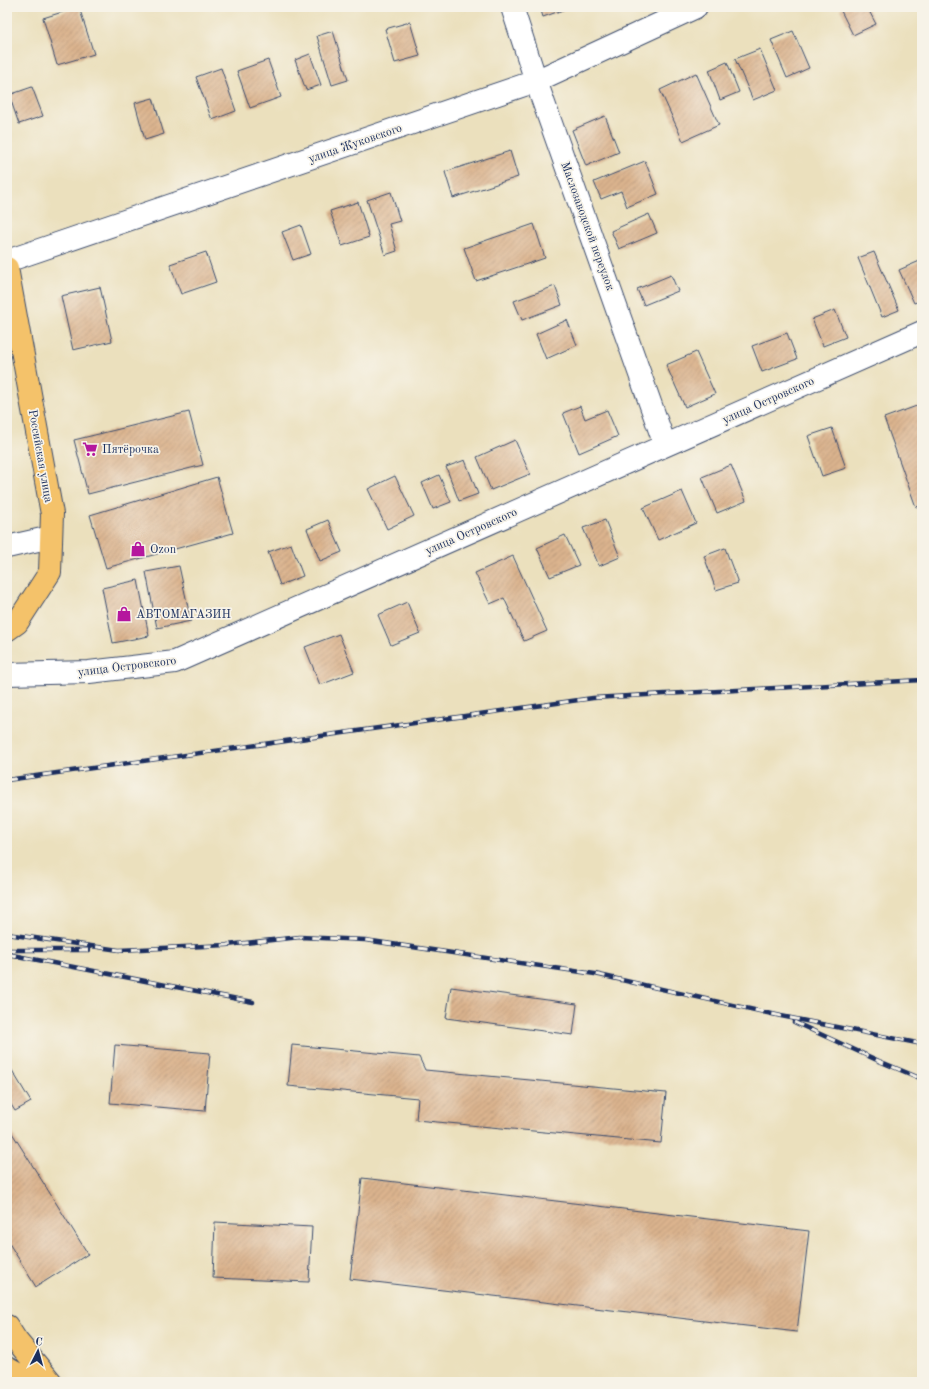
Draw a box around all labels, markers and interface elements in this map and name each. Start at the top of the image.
street label: улица Жуковского [307,122,404,166]
street label: Маслозаводской переулок [558,160,616,292]
street label: улица Островского [721,375,816,427]
street label: Российская улица [26,409,54,504]
supermarket icon: Пятёрочка [81,440,99,458]
place label: Пятёрочка [102,444,159,456]
street label: улица Островского [424,506,519,558]
shop icon: Ozon [129,540,147,558]
place label: Ozon [150,544,177,556]
shop icon: АВТОМАГАЗИН [115,605,133,623]
place label: АВТОМАГАЗИН [136,609,231,621]
street label: улица Островского [77,655,177,679]
north arrow [18,1331,58,1371]
text: С [35,1337,43,1348]

